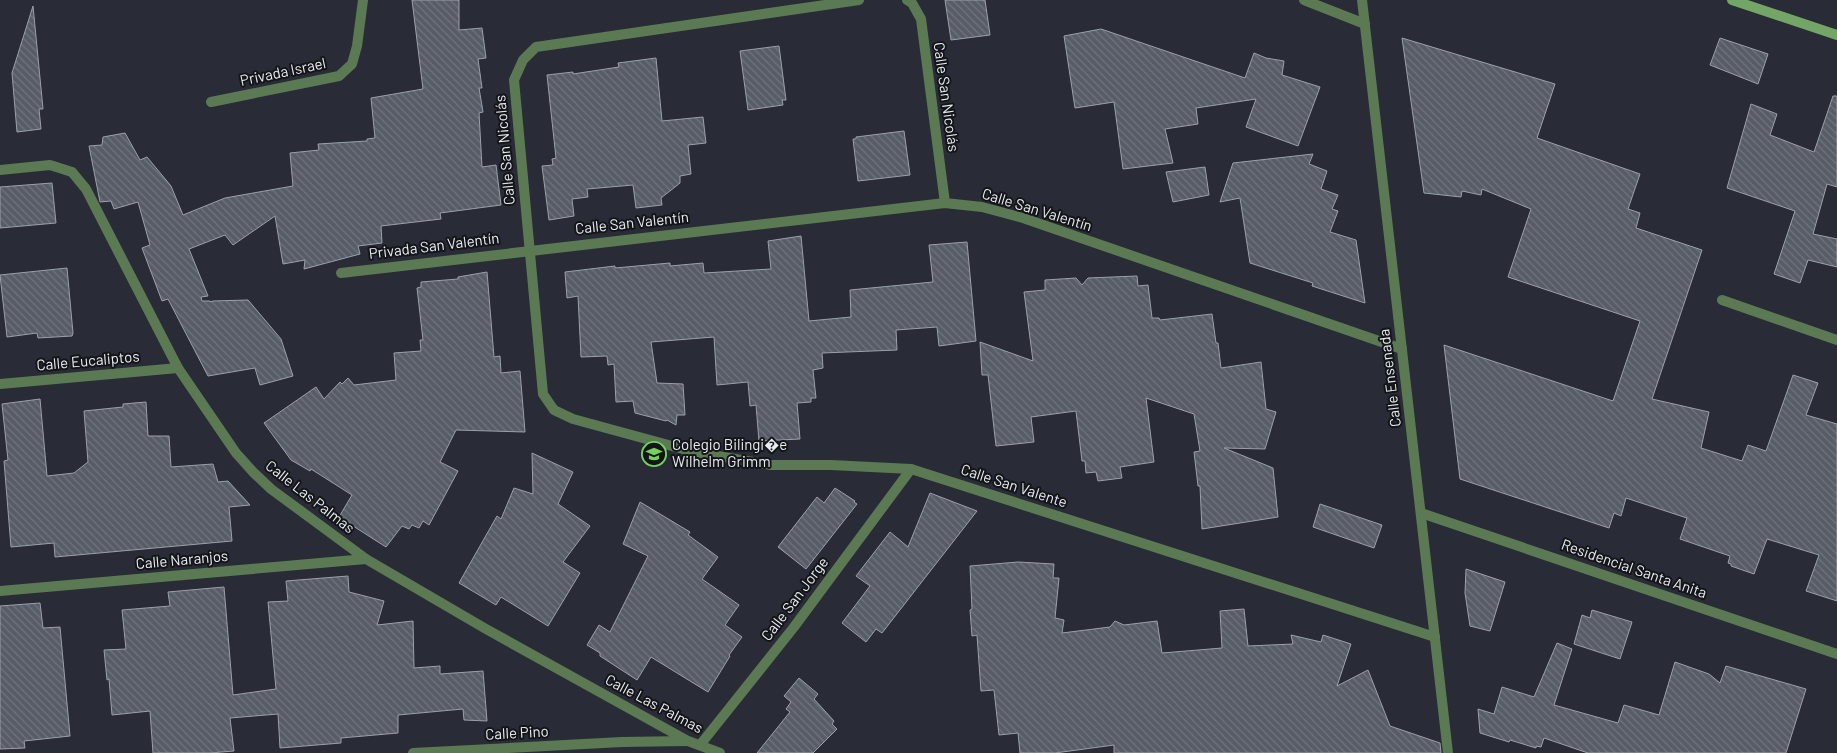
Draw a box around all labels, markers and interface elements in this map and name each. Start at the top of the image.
street label: Calle San Nicolás [930,41,964,153]
street label: Privada Israel [238,53,327,89]
street label: Calle San Nicolás [490,94,518,206]
street label: Calle San Valentín [980,184,1094,234]
street label: Calle San Valentín [574,207,690,237]
street label: Privada San Valentín [368,228,500,262]
street label: Calle Ensenada [1374,328,1404,428]
street label: Calle Eucaliptos [36,347,140,373]
place label: Colegio Bilingi�e Wilhelm Grimm [672,435,787,470]
school or university icon: Colegio Bilingi�e Wilhelm Grimm [641,441,667,467]
street label: Calle Las Palmas [262,456,359,537]
street label: Calle San Valente [959,459,1070,511]
street label: Residencial Santa Anita [1559,535,1709,601]
street label: Calle Naranjos [135,546,229,572]
street label: Calle San Jorge [757,553,832,644]
street label: Calle Las Palmas [602,670,706,736]
street label: Calle Pino [485,721,549,743]

